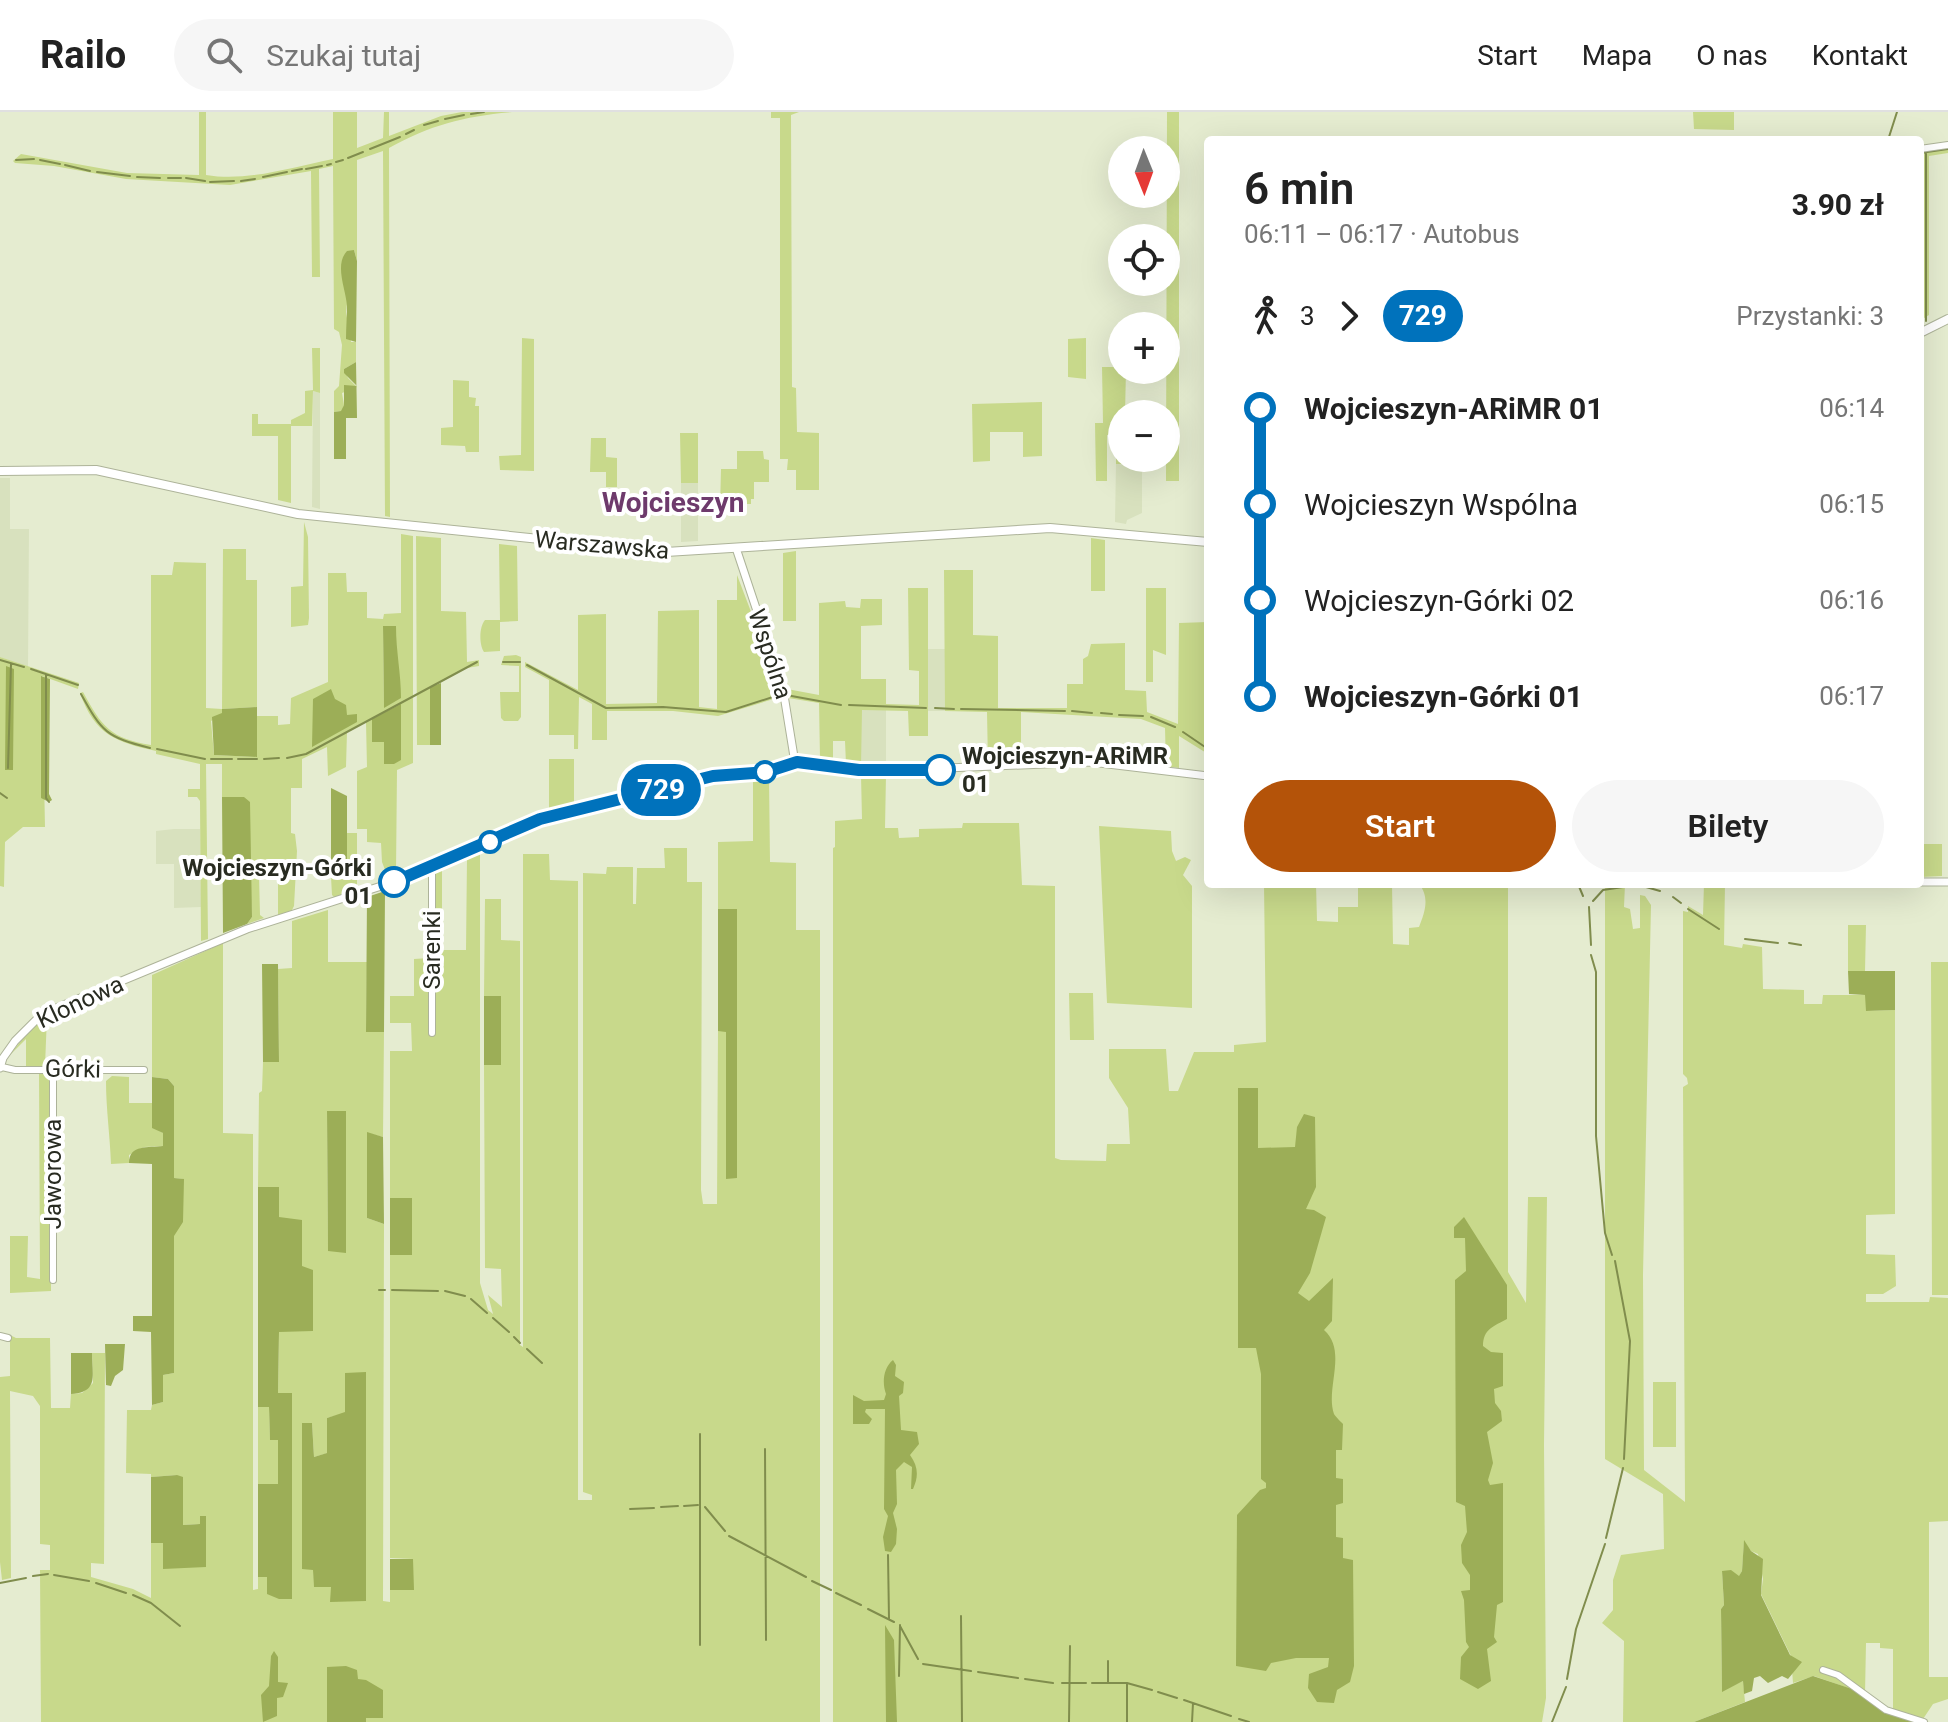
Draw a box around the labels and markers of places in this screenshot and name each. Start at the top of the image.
place label: Wojcieszyn-ARiMR 01 [962,742,1168,798]
marker: Wojcieszyn-ARiMR 01 [925,755,955,785]
unlabelled marker [754,761,776,783]
unlabelled marker [479,831,501,853]
place label: Wojcieszyn-Górki 01 [182,854,372,910]
marker: Wojcieszyn-Górki 01 [379,867,409,897]

